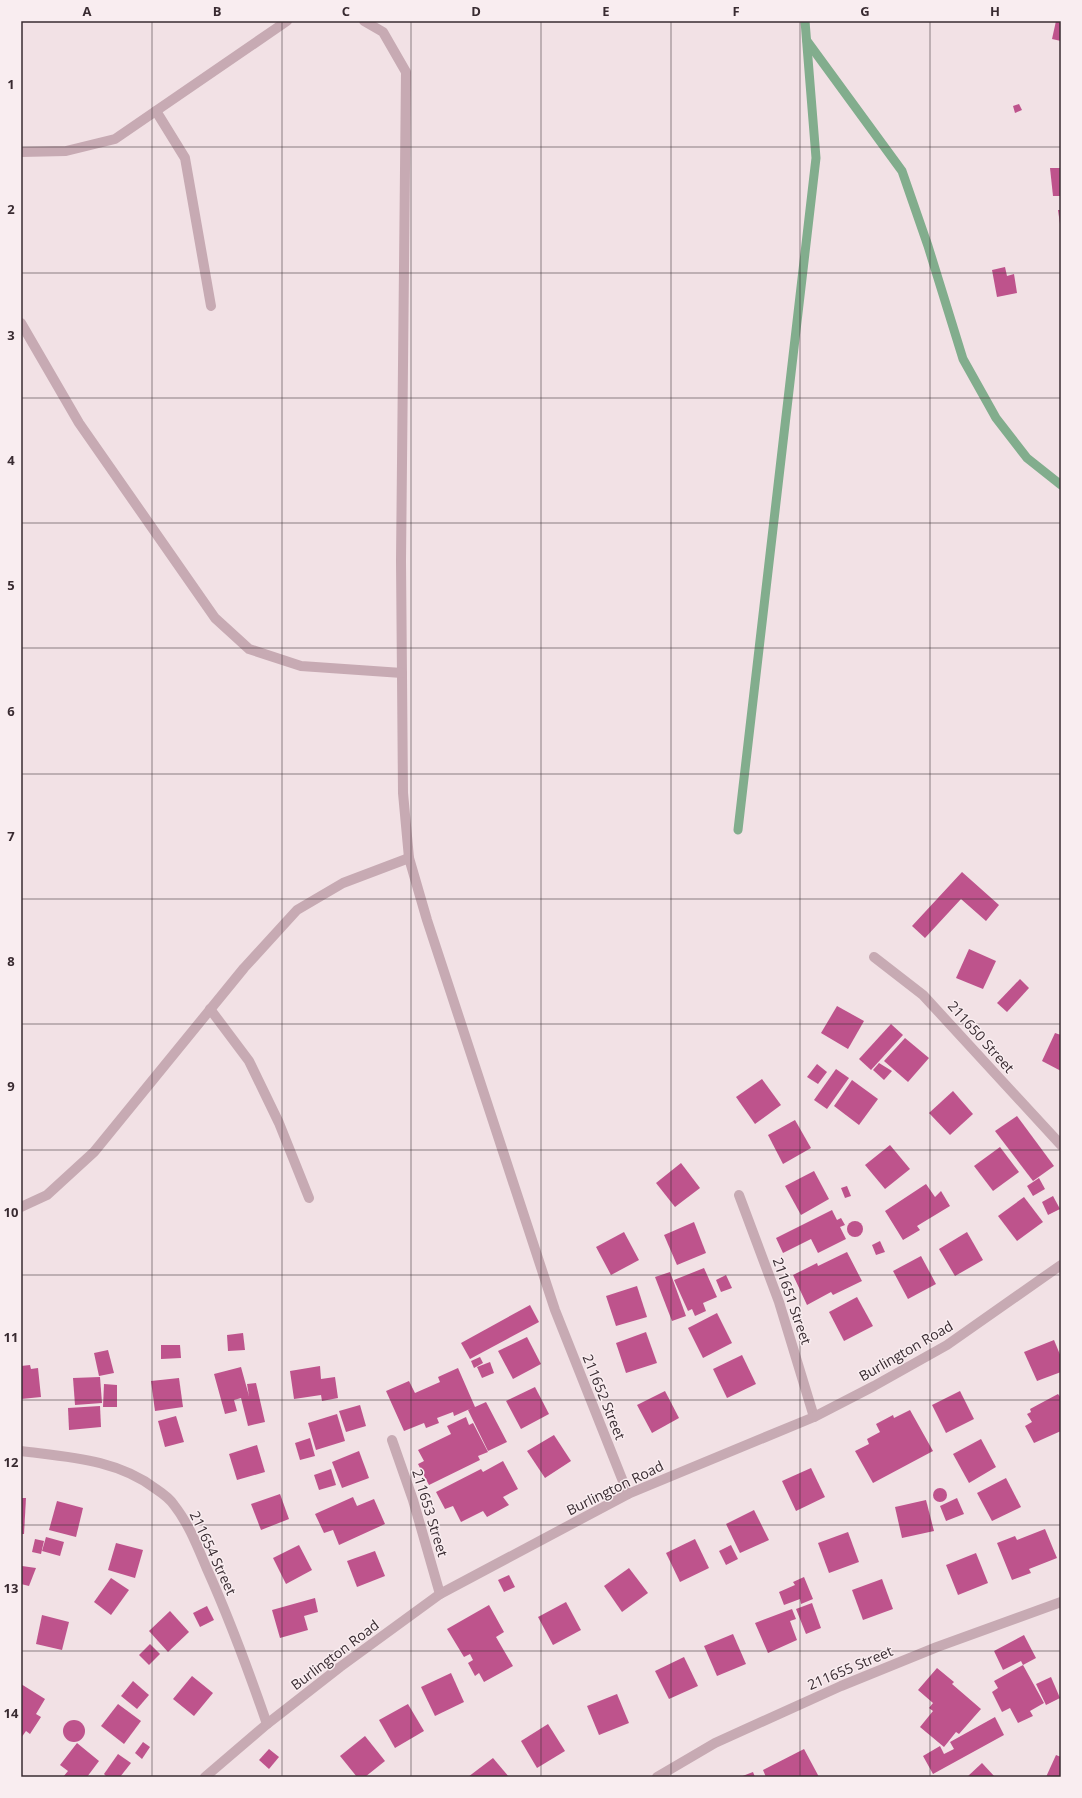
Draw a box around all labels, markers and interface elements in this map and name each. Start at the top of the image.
text: A [83,2,92,20]
text: B [213,2,222,20]
text: C [342,2,350,20]
text: D [471,2,481,20]
text: E [602,2,610,20]
text: F [732,2,740,20]
text: G [860,2,870,20]
text: H [990,2,1000,20]
text: 1 [7,75,15,93]
text: 2 [7,200,15,218]
text: 3 [7,326,15,344]
text: 4 [7,451,15,469]
text: 5 [7,576,15,594]
text: 6 [7,702,15,720]
text: 7 [7,827,15,845]
text: 8 [7,952,15,970]
street label: 211650 Street [944,997,1019,1077]
text: 9 [7,1077,15,1095]
text: 10 [4,1203,18,1221]
street label: 211651 Street [769,1255,816,1347]
street label: Burlington Road [855,1316,956,1385]
text: 11 [4,1328,18,1346]
street label: 211652 Street [579,1351,630,1442]
text: 12 [4,1453,19,1471]
street label: Burlington Road [563,1456,666,1519]
street label: 211653 Street [408,1467,453,1559]
street label: 211654 Street [186,1508,241,1598]
text: 13 [4,1579,18,1597]
street label: Burlington Road [287,1615,383,1694]
street label: 211655 Street [804,1641,895,1694]
text: 14 [4,1704,19,1722]

